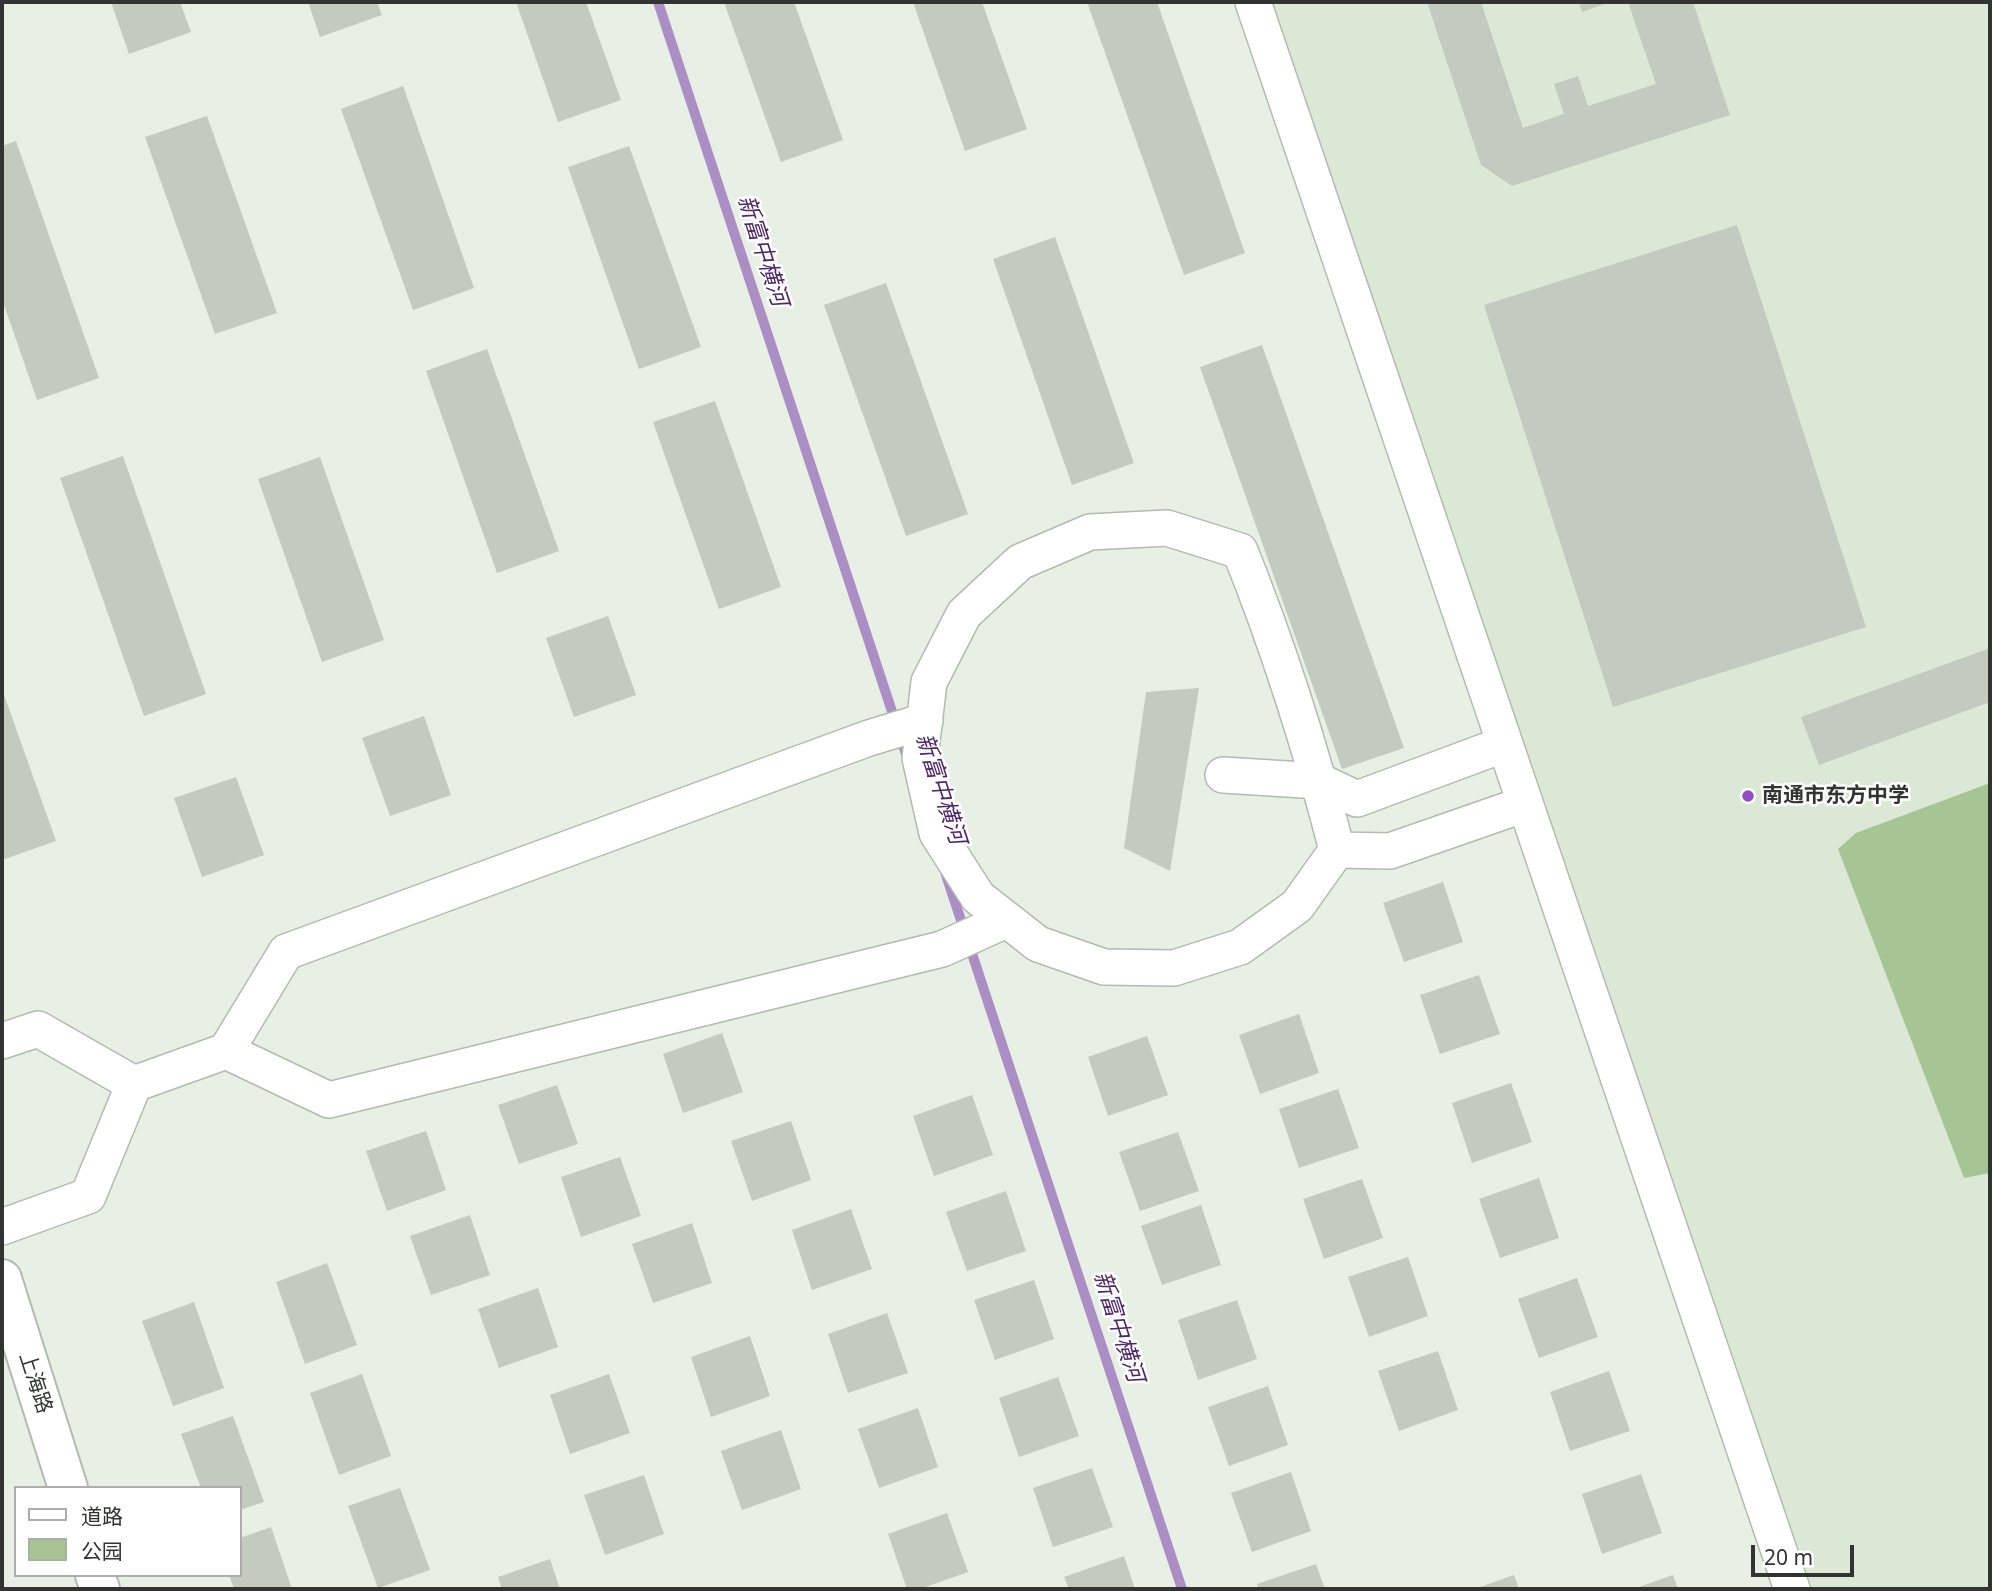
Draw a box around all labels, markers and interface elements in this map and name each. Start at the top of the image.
water label: 新富中横河 [731,192,793,310]
water label: 新富中横河 [909,730,971,848]
place label: 南通市东方中学 [1762,783,1909,809]
marker: 南通市东方中学 [1740,788,1756,804]
water label: 新富中横河 [1087,1268,1149,1386]
street label: 上海路 [13,1349,57,1417]
legend [14,1486,242,1577]
text: 道路 [81,1502,123,1530]
scale bar [1754,1532,1857,1576]
text: 公园 [81,1537,123,1565]
text: 20 m [1764,1543,1813,1571]

